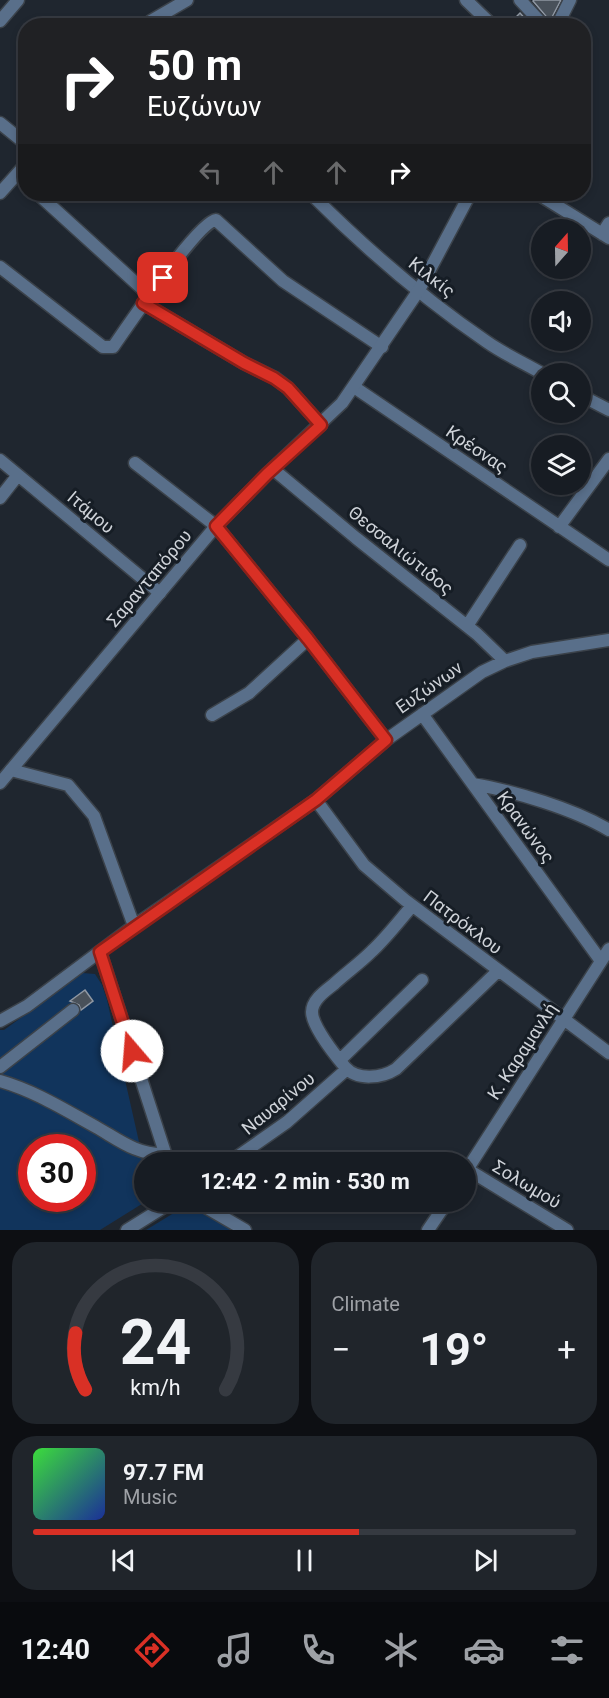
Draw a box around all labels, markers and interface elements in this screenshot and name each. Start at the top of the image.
text: 50 m [147,41,242,90]
icon: right [48,42,126,120]
text: Ευζώνων [147,91,261,123]
icon: left [194,156,227,189]
icon: ahead [257,156,290,189]
icon: ahead [320,156,353,189]
icon: right [383,156,416,189]
north arrow [531,219,591,279]
map controls [531,219,591,495]
pin [137,252,188,303]
street label: Κιλκίς [405,252,459,302]
icon: arrive [146,261,179,294]
button: sound [531,291,591,351]
button: search [531,363,591,423]
street label: Κρέσνας [442,421,512,477]
button: layers [531,435,591,495]
street label: Ιτάμου [63,486,119,538]
street label: Θεσσαλιώτιδος [344,501,458,599]
street label: Σαρανταπόρου [102,525,196,631]
street label: Ευζώνων [392,656,466,717]
street label: Κρανώνος [493,787,559,867]
street label: Πατρόκλου [420,886,506,958]
street label: Κ. Καραμανλή [483,999,561,1103]
position arrow [100,1019,164,1083]
street label: Ναυαρίνου [237,1067,319,1139]
speed limit sign: 30 [18,1134,96,1212]
street label: Σολωμού [489,1156,565,1212]
text: 12:42 · 2 min · 530 m [200,1169,410,1194]
text: Climate [332,1292,400,1316]
text: 24 [119,1306,191,1379]
text: 19° [419,1323,488,1376]
text: − [332,1330,350,1369]
text: + [557,1330,576,1369]
text: km/h [130,1375,180,1400]
text: 97.7 FM [123,1460,204,1485]
text: Music [123,1485,177,1509]
icon: previous [107,1544,140,1577]
icon: pause [288,1544,321,1577]
icon: next [469,1544,502,1577]
icon: directions [131,1629,173,1671]
icon: music [214,1629,256,1671]
icon: phone [297,1629,339,1671]
icon: climate [380,1629,422,1671]
icon: car [463,1629,505,1671]
icon: filters [546,1629,588,1671]
text: 12:40 [21,1634,90,1666]

